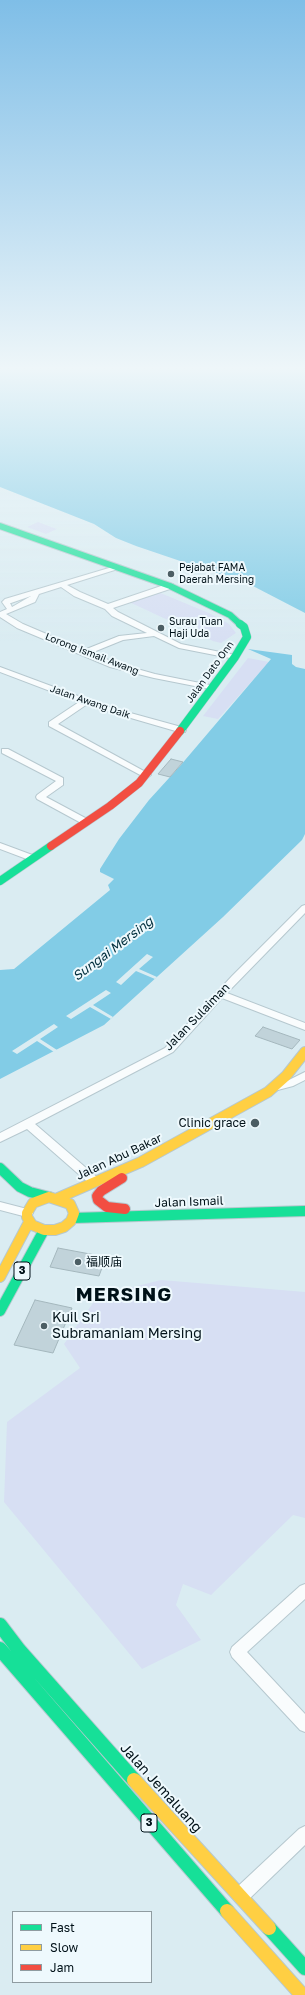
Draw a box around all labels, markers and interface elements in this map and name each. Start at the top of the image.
place label: Pejabat FAMA Daerah Mersing [179,562,254,586]
marker: Pejabat FAMA Daerah Mersing [166,569,176,579]
place label: Surau Tuan Haji Uda [169,616,223,640]
marker: Surau Tuan Haji Uda [156,623,166,633]
street label: Lorong Ismail Awang [43,631,141,677]
street label: Jalan Dato Onn [184,639,236,705]
street label: Jalan Awang Daik [48,683,132,721]
water label: Sungai Mersing [70,914,156,984]
street label: Jalan Sulaiman [161,980,233,1054]
place label: Clinic grace [178,1116,246,1130]
marker: Clinic grace [249,1117,261,1129]
street label: Jalan Abu Bakar [74,1131,164,1183]
street label: Jalan Ismail [154,1194,224,1210]
place label: 福顺庙 [86,1255,122,1269]
marker: 福顺庙 [73,1257,83,1267]
road number: 3 [14,1262,30,1280]
district label: MERSING [76,1284,172,1306]
place label: Kuil Sri Subramaniam Mersing [52,1310,202,1342]
marker: Kuil Sri Subramaniam Mersing [39,1321,49,1331]
street label: Jalan Jemaluang [116,1740,206,1836]
road number: 3 [141,1814,157,1832]
legend [12,1911,152,1983]
text: Fast [50,1920,75,1935]
text: Slow [50,1940,78,1955]
text: Jam [50,1960,74,1975]

